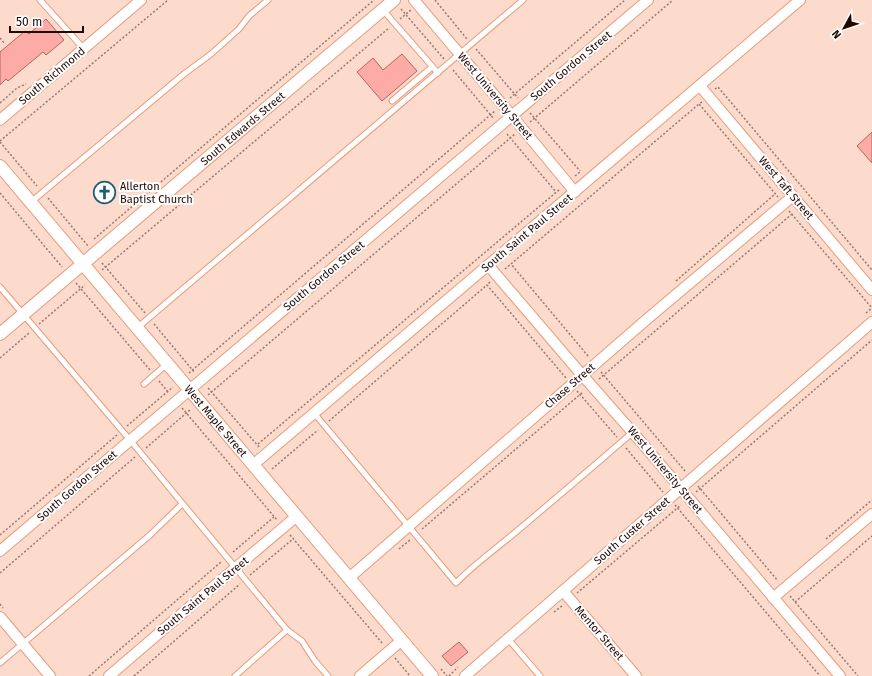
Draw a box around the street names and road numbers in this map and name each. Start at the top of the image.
street label: South Gordon Street [528,28,614,104]
street label: South Richmond [16,45,88,107]
street label: West University Street [455,50,535,142]
street label: South Edwards Street [198,89,287,168]
street label: West Taft Street [756,154,816,222]
street label: South Saint Paul Street [479,191,575,275]
street label: South Gordon Street [281,238,367,314]
street label: Chase Street [542,361,598,411]
street label: West Maple Street [182,382,250,459]
street label: West University Street [625,424,705,516]
street label: South Gordon Street [34,448,120,524]
street label: South Custer Street [591,494,673,568]
street label: South Saint Paul Street [155,554,251,638]
street label: Mentor Street [572,603,626,663]

